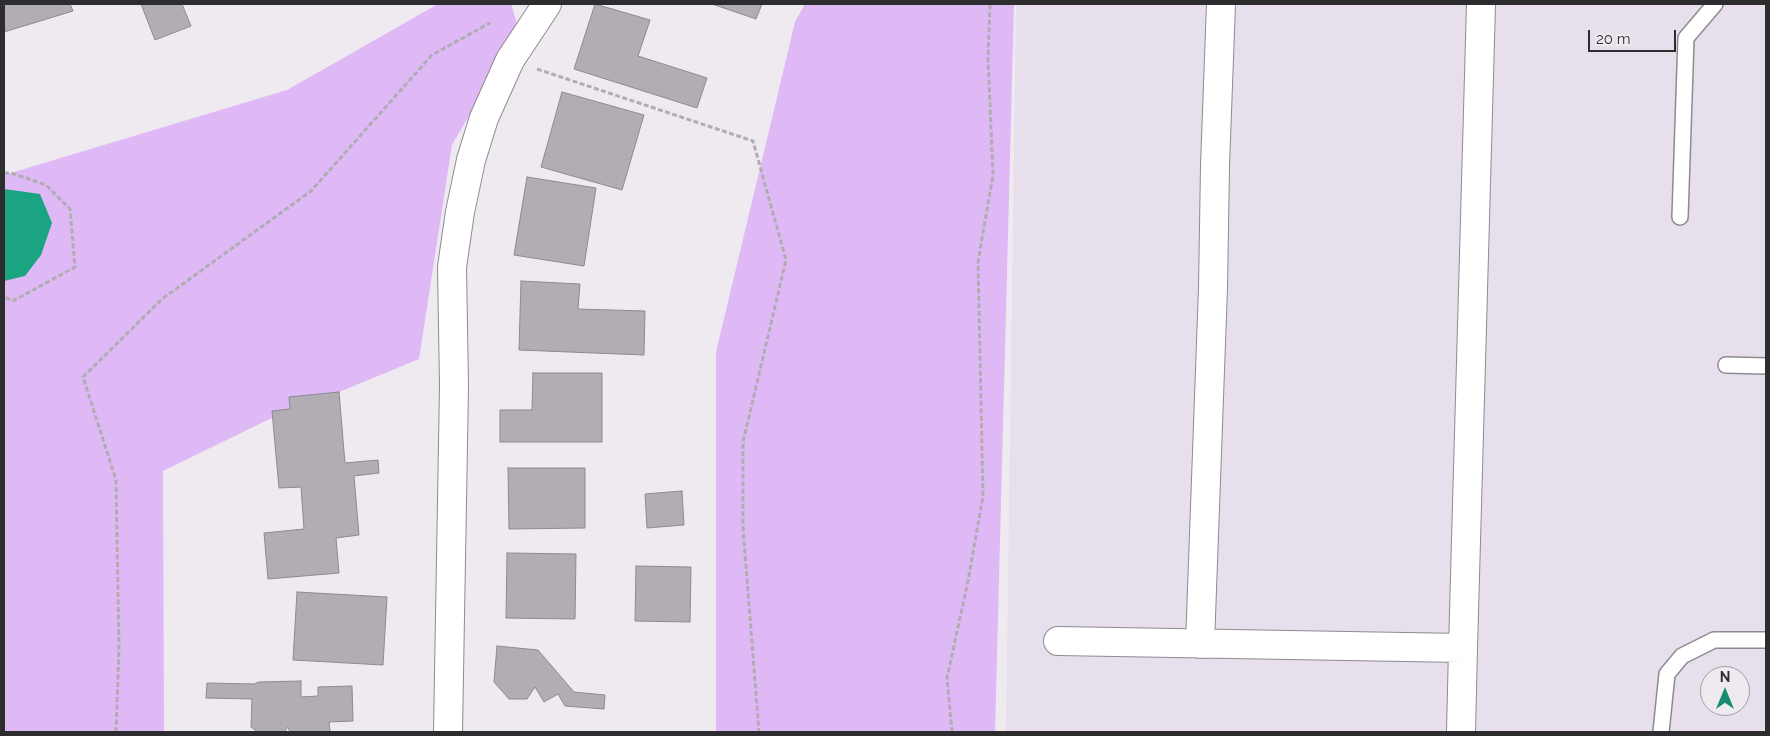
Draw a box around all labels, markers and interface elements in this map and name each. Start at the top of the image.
scale bar [1590,20,1678,52]
text: 20 m [1596,30,1631,48]
north arrow [1700,666,1750,716]
text: N [1720,669,1730,685]

